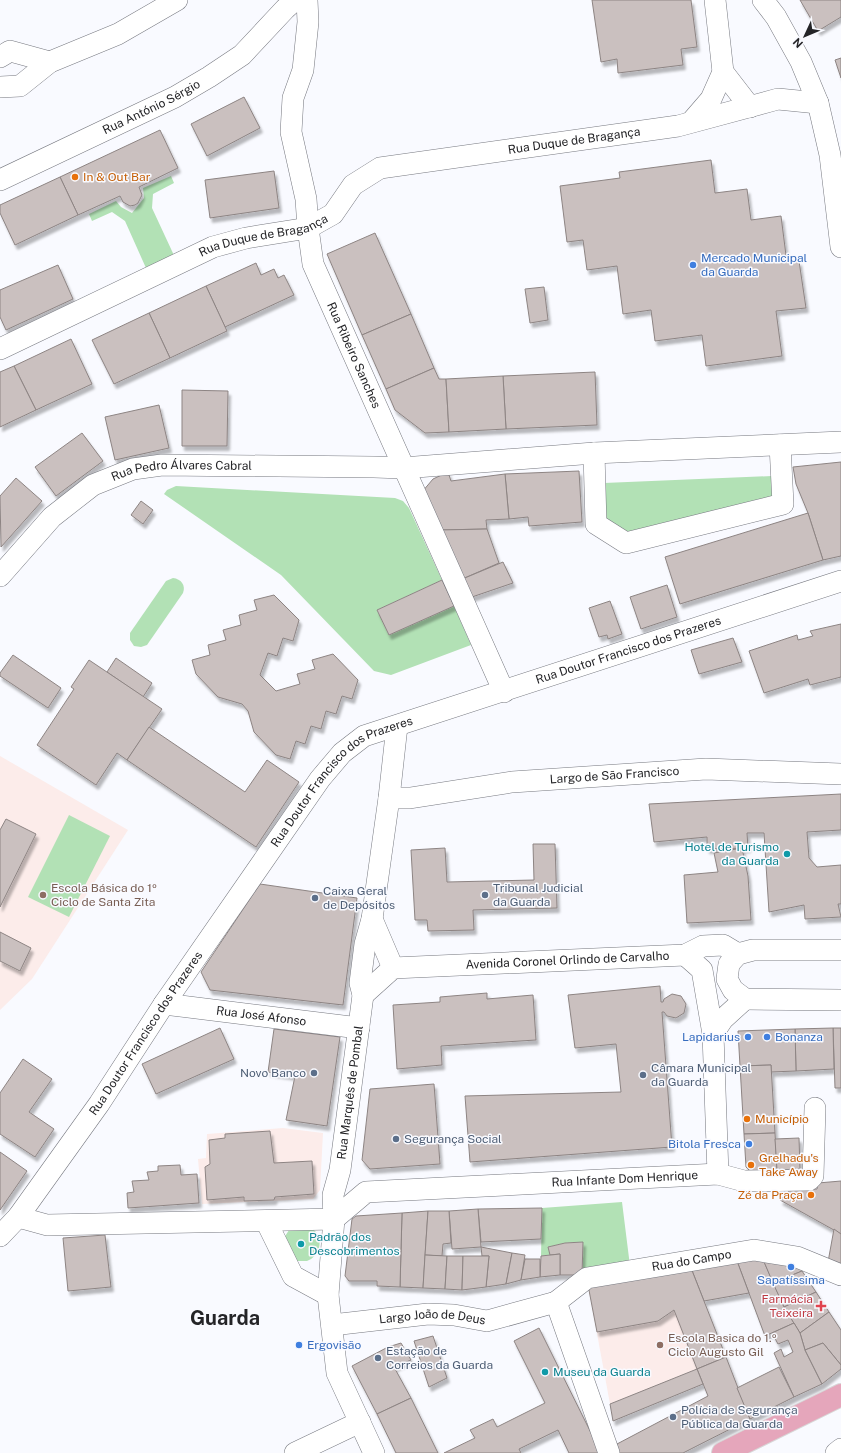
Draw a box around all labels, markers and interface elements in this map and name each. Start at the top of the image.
north arrow [785,16,825,56]
text: N [791,36,805,50]
street label: Rua António Sérgio [100,77,203,137]
street label: Rua Duque de Bragança [507,124,641,157]
place label: In & Out Bar [83,170,151,184]
marker: In & Out Bar [70,172,80,182]
street label: Rua Duque de Bragança [197,211,330,260]
place label: Mercado Municipal da Guarda [701,251,808,279]
marker: Mercado Municipal da Guarda [688,260,698,270]
street label: Rua Ribeiro Sanches [324,300,383,410]
street label: Rua Pedro Álvares Cabral [109,458,252,484]
street label: Rua Doutor Francisco dos Prazeres [534,614,723,687]
street label: Rua Doutor Francisco dos Prazeres [268,714,414,850]
street label: Largo de São Francisco [549,764,680,786]
place label: Hotel de Turismo da Guarda [684,840,779,868]
marker: Hotel de Turismo da Guarda [782,849,792,859]
place label: Escola Básica do 1º Ciclo de Santa Zita [51,881,157,909]
place label: Tribunal Judicial da Guarda [493,881,584,909]
place label: Caixa Geral de Depósitos [323,884,395,912]
marker: Escola Básica do 1º Ciclo de Santa Zita [38,890,48,900]
marker: Tribunal Judicial da Guarda [480,890,490,900]
marker: Caixa Geral de Depósitos [310,893,320,903]
street label: Rua Doutor Francisco dos Prazeres [86,949,205,1118]
street label: Avenida Coronel Orlindo de Carvalho [465,949,670,972]
street label: Rua José Afonso [215,1003,307,1028]
street label: Rua Marquês de Pombal [334,1024,366,1160]
place label: Lapidarius [682,1030,740,1044]
place label: Bonanza [775,1030,823,1044]
marker: Lapidarius [743,1032,753,1042]
marker: Bonanza [762,1032,772,1042]
place label: Câmara Municipal da Guarda [651,1061,752,1089]
place label: Novo Banco [240,1066,306,1080]
marker: Novo Banco [309,1068,319,1078]
marker: Câmara Municipal da Guarda [638,1070,648,1080]
place label: Município [755,1112,809,1126]
marker: Município [742,1114,752,1124]
place label: Segurança Social [404,1132,502,1146]
marker: Segurança Social [391,1134,401,1144]
place label: Bitola Fresca [668,1137,741,1151]
marker: Bitola Fresca [744,1139,754,1149]
place label: Grelhadu's Take Away [759,1151,819,1179]
marker: Grelhadu's Take Away [746,1160,756,1170]
street label: Rua Infante Dom Henrique [551,1168,699,1190]
place label: Zé da Praça [738,1188,803,1202]
marker: Zé da Praça [806,1190,816,1200]
place label: Padrão dos Descobrimentos [309,1230,400,1258]
marker: Padrão dos Descobrimentos [296,1239,306,1249]
street label: Rua do Campo [651,1247,733,1274]
marker: Sapatíssima [786,1262,796,1272]
place label: Sapatíssima [757,1273,825,1287]
place label: Farmácia Teixeira [762,1292,813,1320]
marker: Farmácia Teixeira [816,1301,826,1311]
district label: Guarda [190,1306,260,1330]
street label: Largo João de Deus [378,1307,487,1328]
place label: Escola Basica do 1.º Ciclo Augusto Gil [668,1331,777,1359]
place label: Ergovisão [307,1338,361,1352]
marker: Ergovisão [294,1340,304,1350]
marker: Escola Basica do 1.º Ciclo Augusto Gil [655,1340,665,1350]
place label: Estação de Correios da Guarda [386,1344,493,1372]
marker: Estação de Correios da Guarda [373,1353,383,1363]
place label: Museu da Guarda [553,1365,651,1379]
marker: Museu da Guarda [540,1367,550,1377]
place label: Polícia de Segurança Pública da Guarda [681,1403,798,1431]
marker: Polícia de Segurança Pública da Guarda [668,1412,678,1422]

